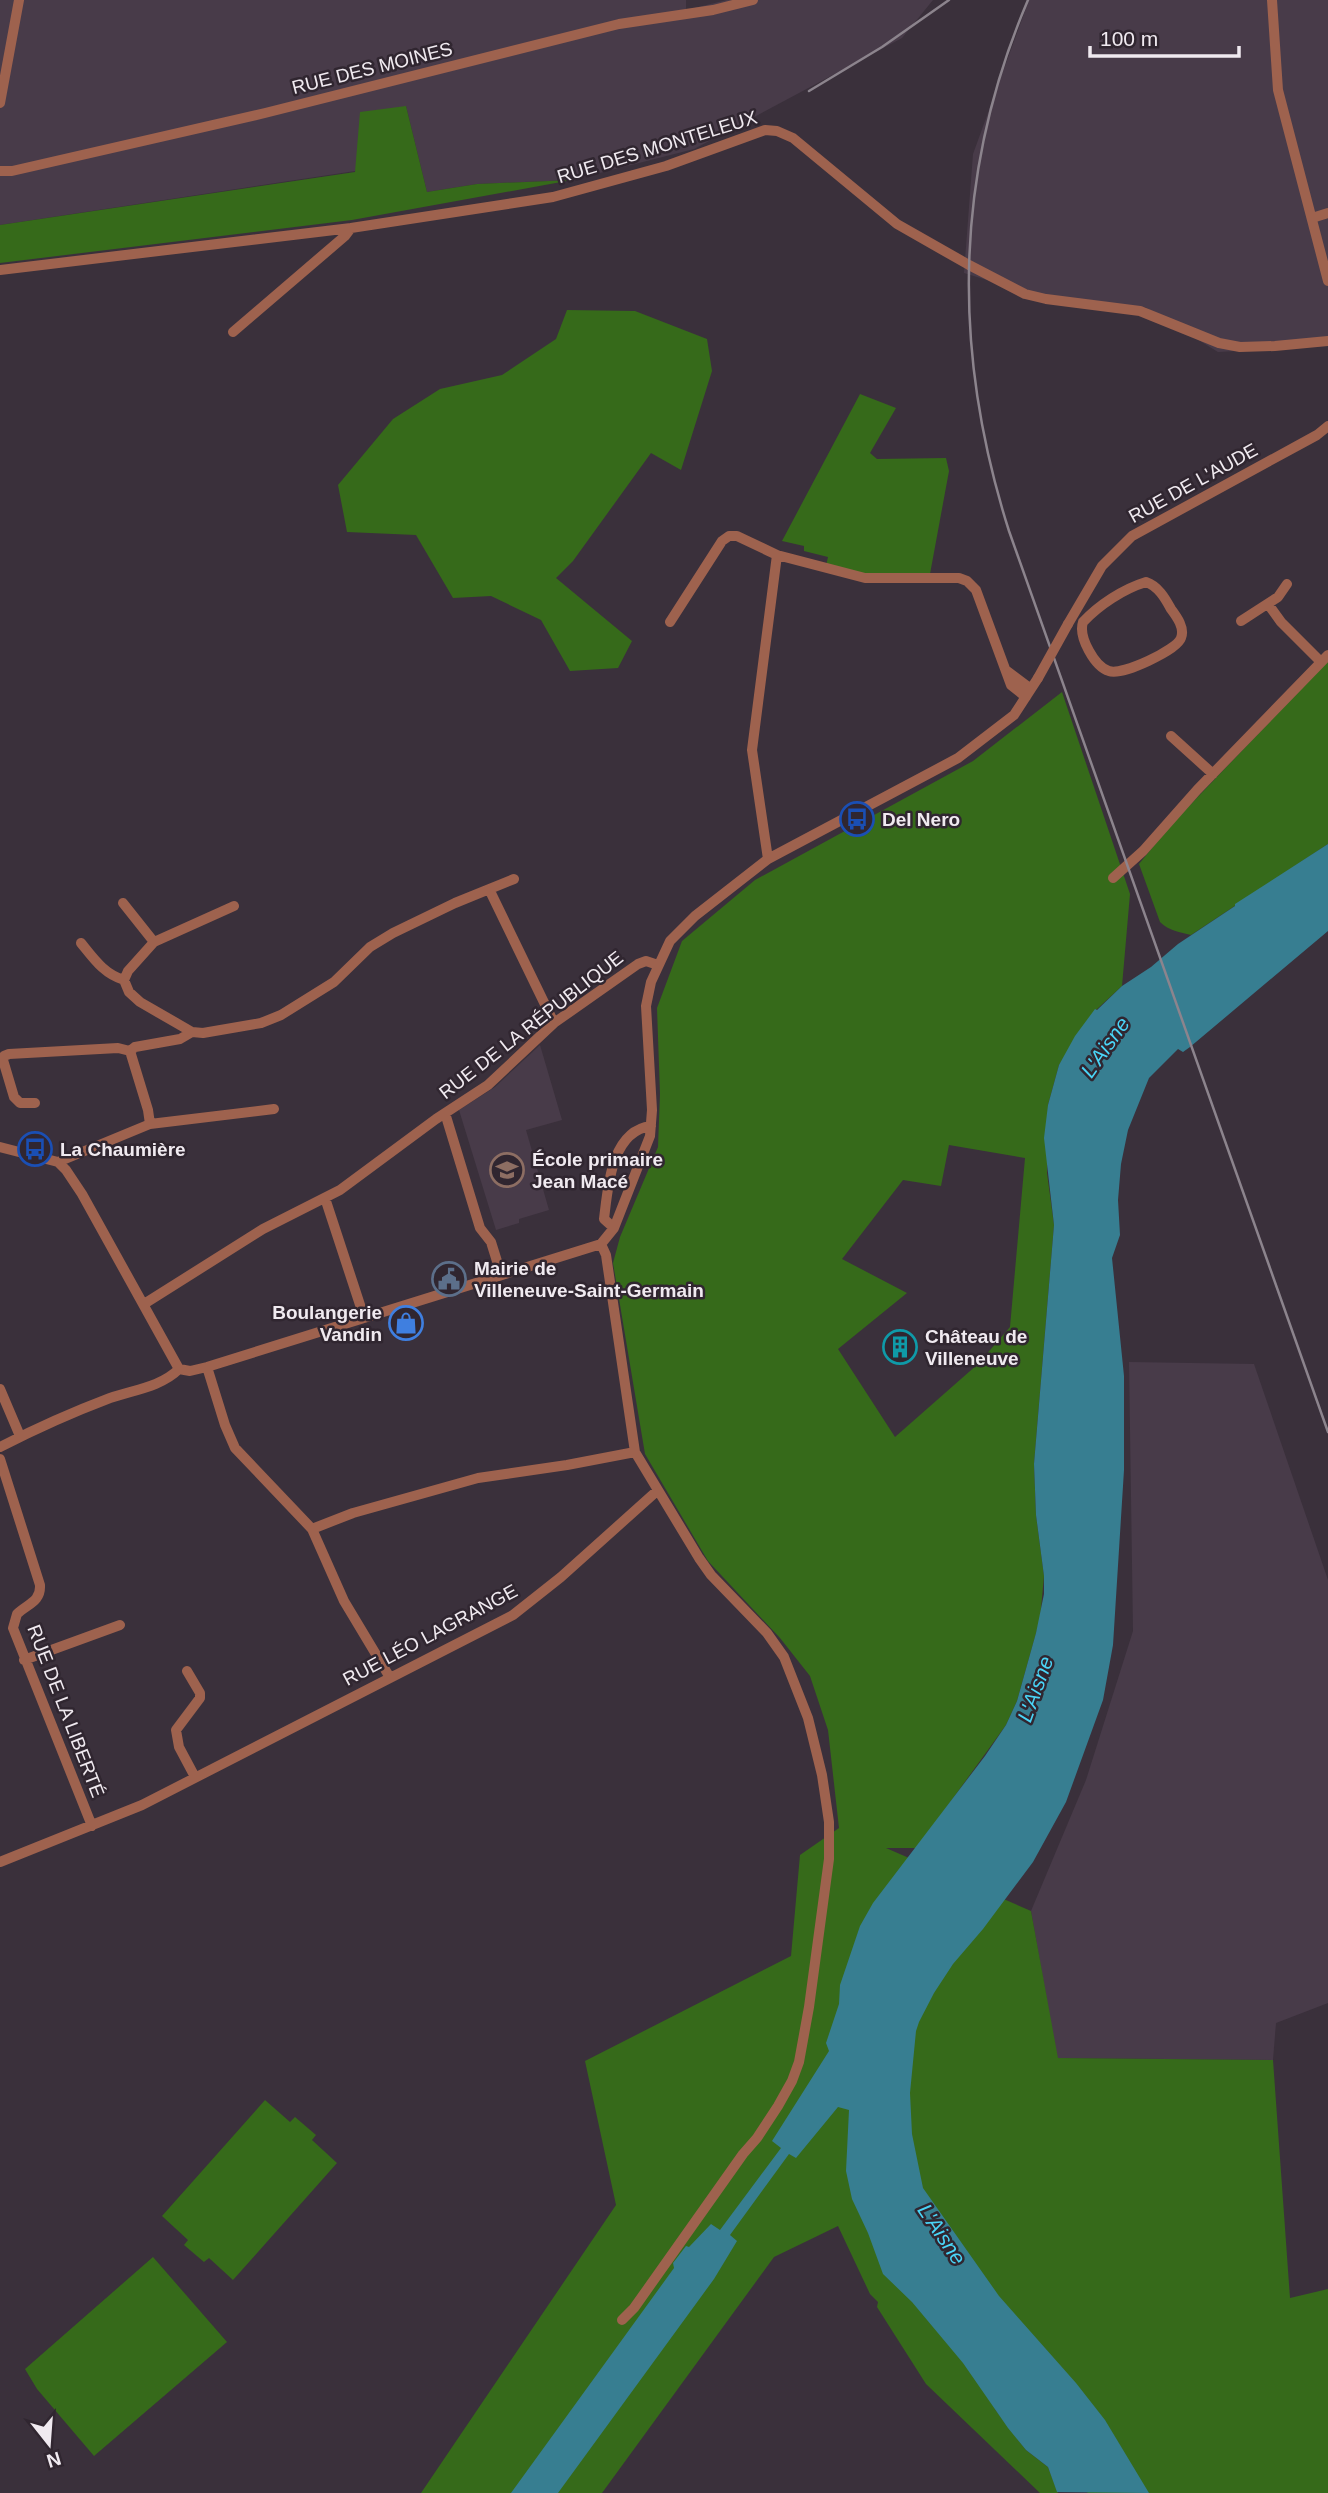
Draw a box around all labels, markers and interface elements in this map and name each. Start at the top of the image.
scale bar [1090,14,1239,58]
text: 100 m [1100,27,1158,50]
street label: RUE DES MOINES [290,38,454,98]
street label: RUE DES MONTELEUX [554,106,760,187]
street label: RUE DE L'AUDE [1125,439,1261,527]
bus stop icon: Del Nero [838,800,876,838]
place label: Del Nero [882,809,960,830]
street label: RUE DE LA RÉPUBLIQUE [435,947,627,1103]
water label: L'Aisne [1076,1012,1134,1082]
bus stop icon: La Chaumière [16,1130,54,1168]
place label: La Chaumière [60,1139,186,1160]
place label: École primaire Jean Macé [532,1149,663,1192]
school or university icon: École primaire Jean Macé [488,1151,526,1189]
place label: Mairie de Villeneuve-Saint-Germain [474,1258,704,1301]
public building icon: Mairie de Villeneuve-Saint-Germain [430,1260,468,1298]
place label: Boulangerie Vandin [272,1302,382,1345]
shop icon: Boulangerie Vandin [387,1304,425,1342]
place label: Château de Villeneuve [925,1326,1027,1369]
building icon: Château de Villeneuve [881,1328,919,1366]
street label: RUE LÉO LAGRANGE [339,1580,521,1690]
street label: RUE DE LA LIBERTÉ [23,1622,109,1800]
water label: L'Aisne [1013,1653,1057,1725]
water label: L'Aisne [913,2199,971,2269]
north arrow [14,2409,84,2479]
text: N [44,2448,63,2472]

